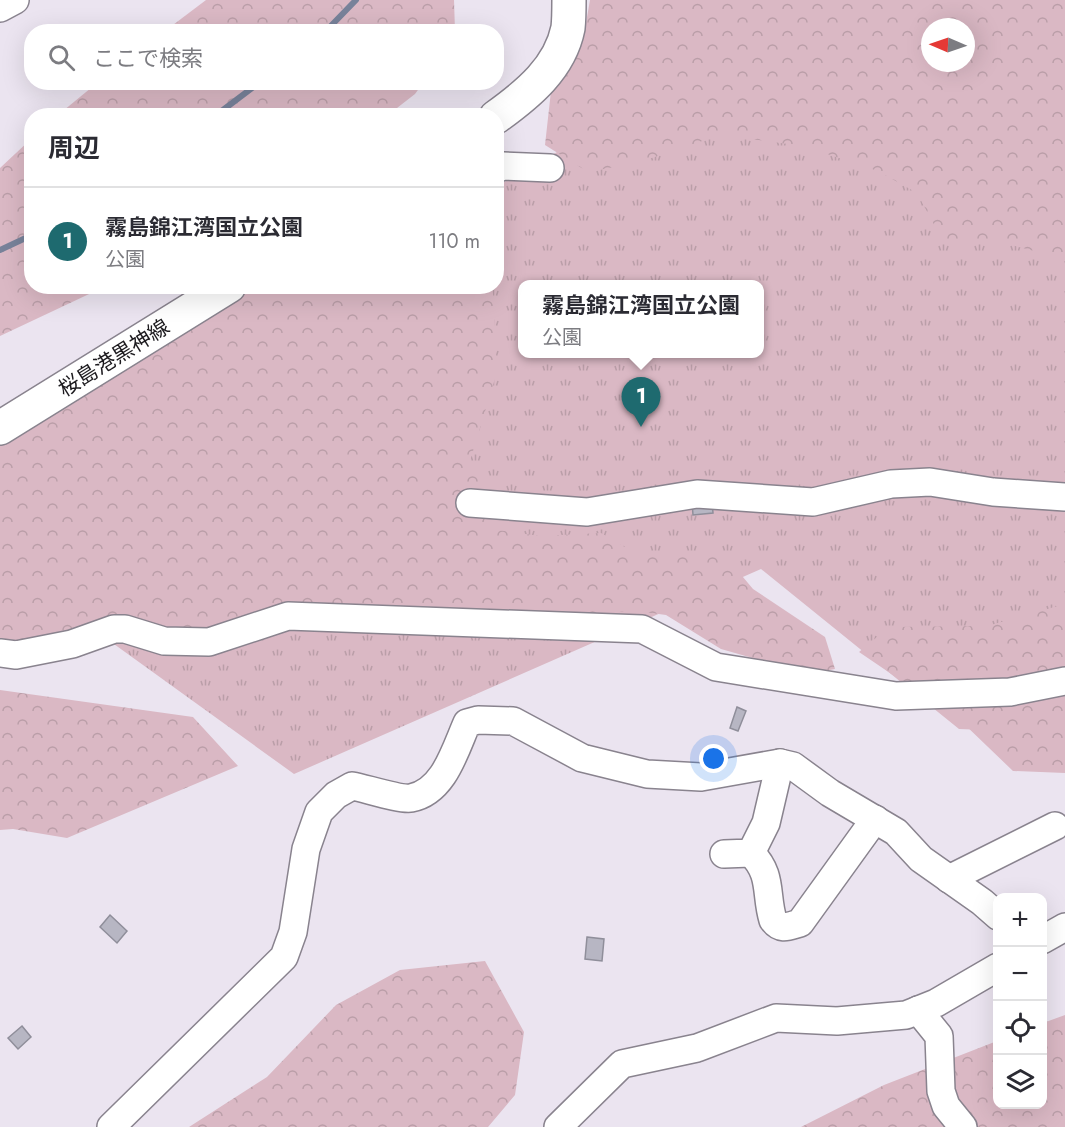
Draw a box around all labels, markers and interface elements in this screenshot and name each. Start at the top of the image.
north arrow [921,18,975,72]
search box [24,24,504,90]
icon: search [45,41,78,74]
text: ここで検索 [93,42,203,74]
text: 周辺 [48,129,100,167]
text: 霧島錦江湾国立公園 [105,211,303,243]
text: 1 [62,227,73,256]
text: 110 m [428,227,480,256]
text: 公園 [105,245,145,274]
popup [518,280,764,358]
text: 霧島錦江湾国立公園 [542,289,740,321]
street label: 桜島港黒神線 [53,312,175,404]
text: 公園 [542,323,582,352]
pin: 1 [622,378,660,427]
your location [699,744,728,773]
map controls [993,893,1047,1109]
button: + [993,893,1047,947]
button: − [993,947,1047,1001]
button: locate [993,1001,1047,1055]
button: layers [993,1055,1047,1109]

